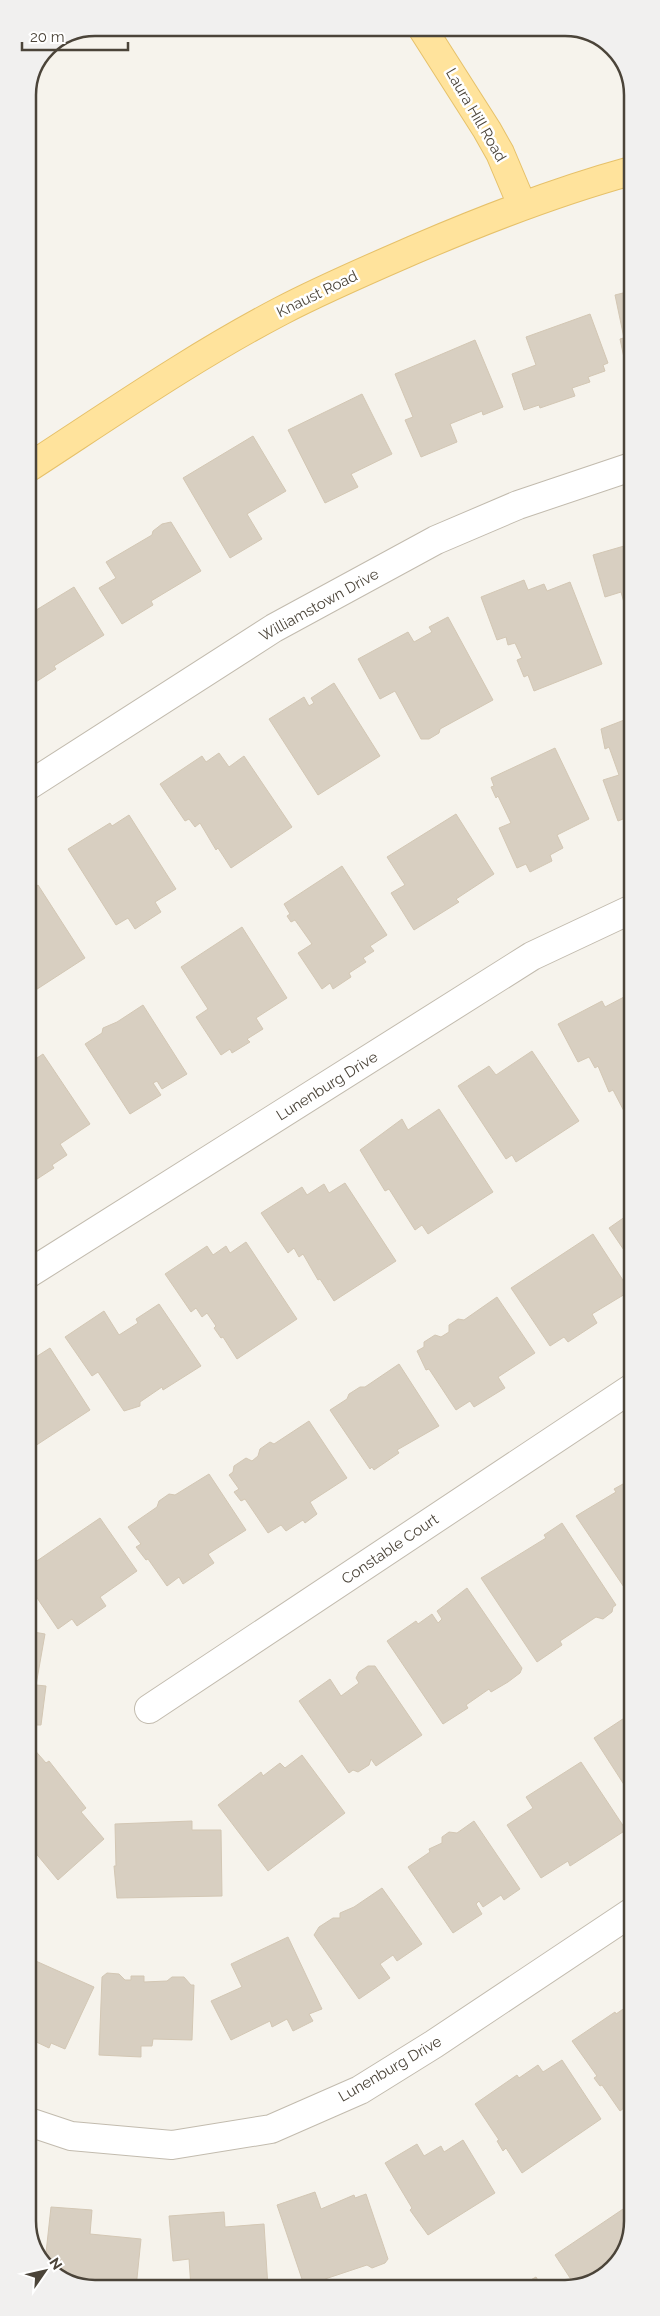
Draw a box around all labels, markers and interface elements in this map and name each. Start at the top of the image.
scale bar [22,20,129,52]
text: 20 m [30,28,65,46]
street label: Laura Hill Road [442,65,510,165]
street label: Knaust Road [274,267,360,321]
street label: Williamstown Drive [256,565,382,645]
street label: Lunenburg Drive [273,1048,381,1124]
street label: Constable Court [338,1510,442,1588]
street label: Lunenburg Drive [335,2032,445,2106]
north arrow [20,2246,70,2296]
text: N [46,2255,65,2273]

